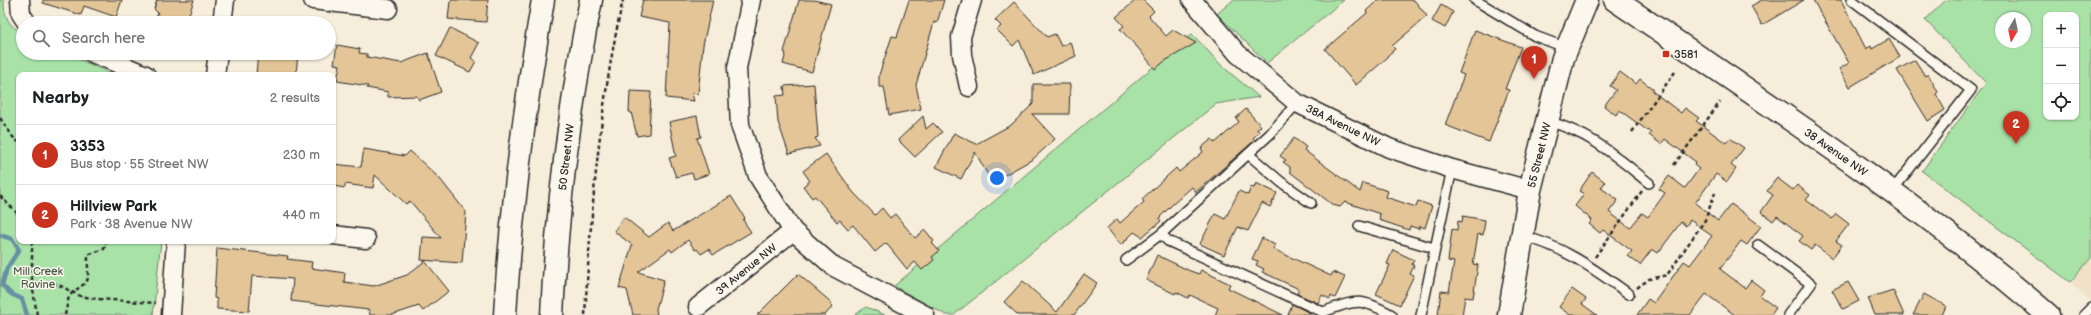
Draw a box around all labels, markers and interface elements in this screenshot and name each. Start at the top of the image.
north arrow [1995,12,2031,48]
map controls [2043,12,2079,120]
button: + [2043,12,2079,48]
search box [16,16,336,60]
icon: search [30,27,52,49]
text: Search here [62,29,145,48]
pin: 1 [1521,46,1547,79]
place label: 3581 [1674,48,1698,61]
button: − [2043,48,2079,84]
marker: 3581 [1661,49,1671,59]
button: locate [2043,84,2079,120]
text: Nearby [32,88,89,108]
text: 2 results [270,90,320,106]
street label: 38A Avenue NW [1303,102,1382,149]
pin: 2 [2003,111,2029,144]
street label: 55 Street NW [1525,121,1554,189]
street label: 50 Street NW [556,123,577,191]
street label: 38 Avenue NW [1801,126,1870,179]
text: 3353 [70,137,105,156]
text: 1 [42,147,48,163]
text: 230 m [283,147,320,163]
text: Bus stop · 55 Street NW [70,156,209,172]
your location [987,168,1007,188]
text: Hillview Park [70,197,157,216]
text: 2 [41,207,49,223]
text: 440 m [282,207,320,223]
text: Park · 38 Avenue NW [70,216,193,232]
street label: 39 Avenue NW [713,241,779,298]
park label: Mill Creek Ravine [13,265,64,291]

